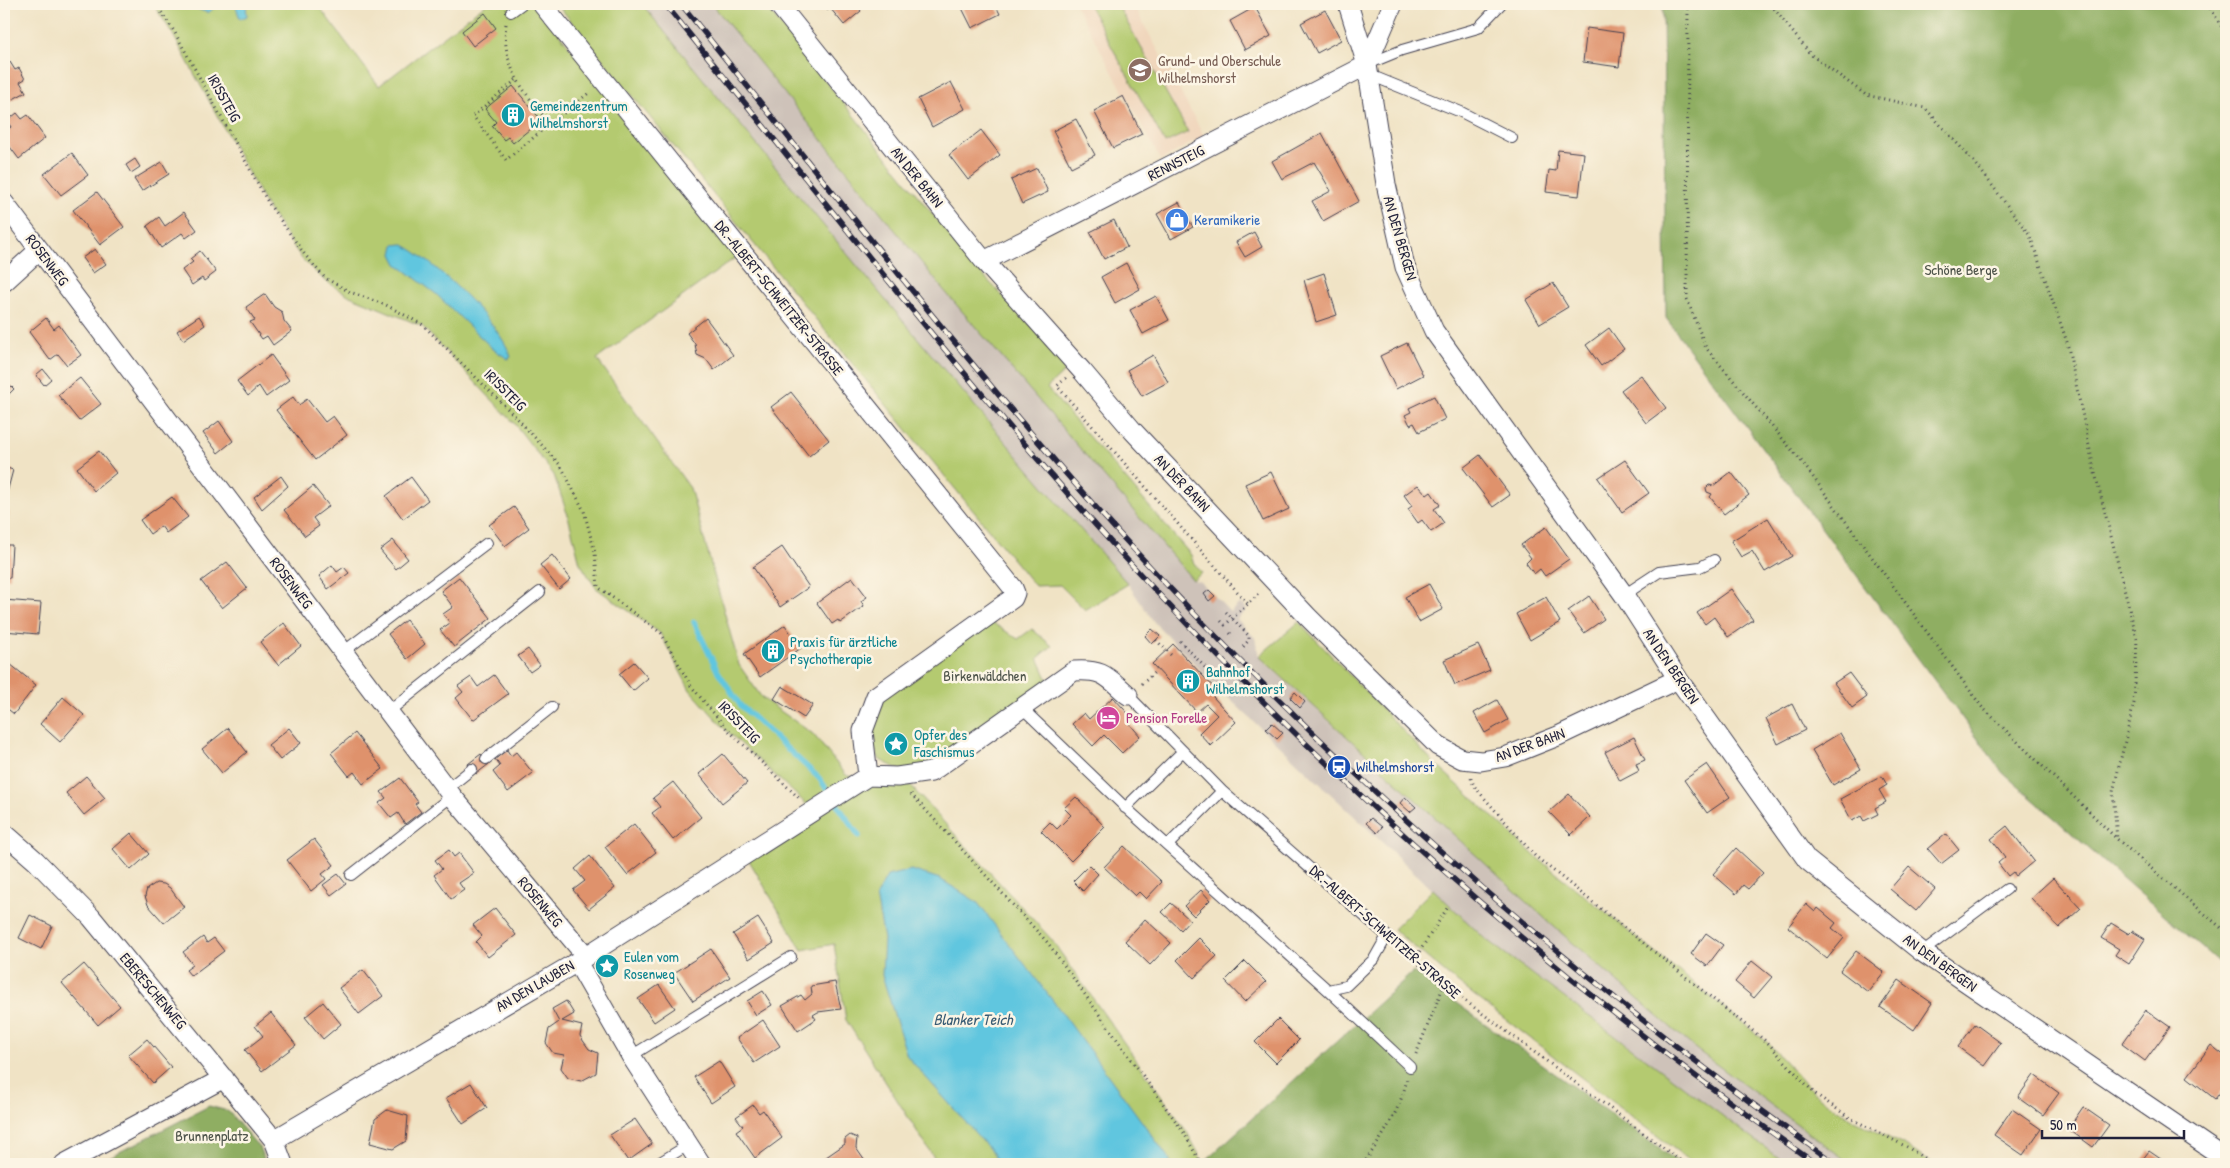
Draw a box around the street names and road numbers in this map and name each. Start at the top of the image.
street label: IRISSTEIG [203,70,247,126]
street label: RENNSTEIG [1144,139,1208,186]
street label: AN DER BAHN [886,142,948,212]
street label: AN DEN BERGEN [1378,193,1423,282]
street label: DR.-ALBERT-SCHWEITZER-STRASSE [710,216,849,380]
street label: ROSENWEG [21,230,74,291]
street label: IRISSTEIG [480,364,532,416]
street label: AN DER BAHN [1150,449,1215,516]
street label: ROSENWEG [265,553,318,614]
street label: AN DEN BERGEN [1638,624,1704,708]
street label: IRISSTEIG [714,696,766,748]
street label: AN DER BAHN [1492,722,1568,767]
street label: DR.-ALBERT-SCHWEITZER-STRASSE [1305,860,1466,1004]
street label: ROSENWEG [513,872,568,932]
street label: AN DEN BERGEN [1899,929,1982,997]
street label: EBERESCHENWEG [115,948,192,1034]
street label: AN DEN LAUBEN [492,955,578,1016]

